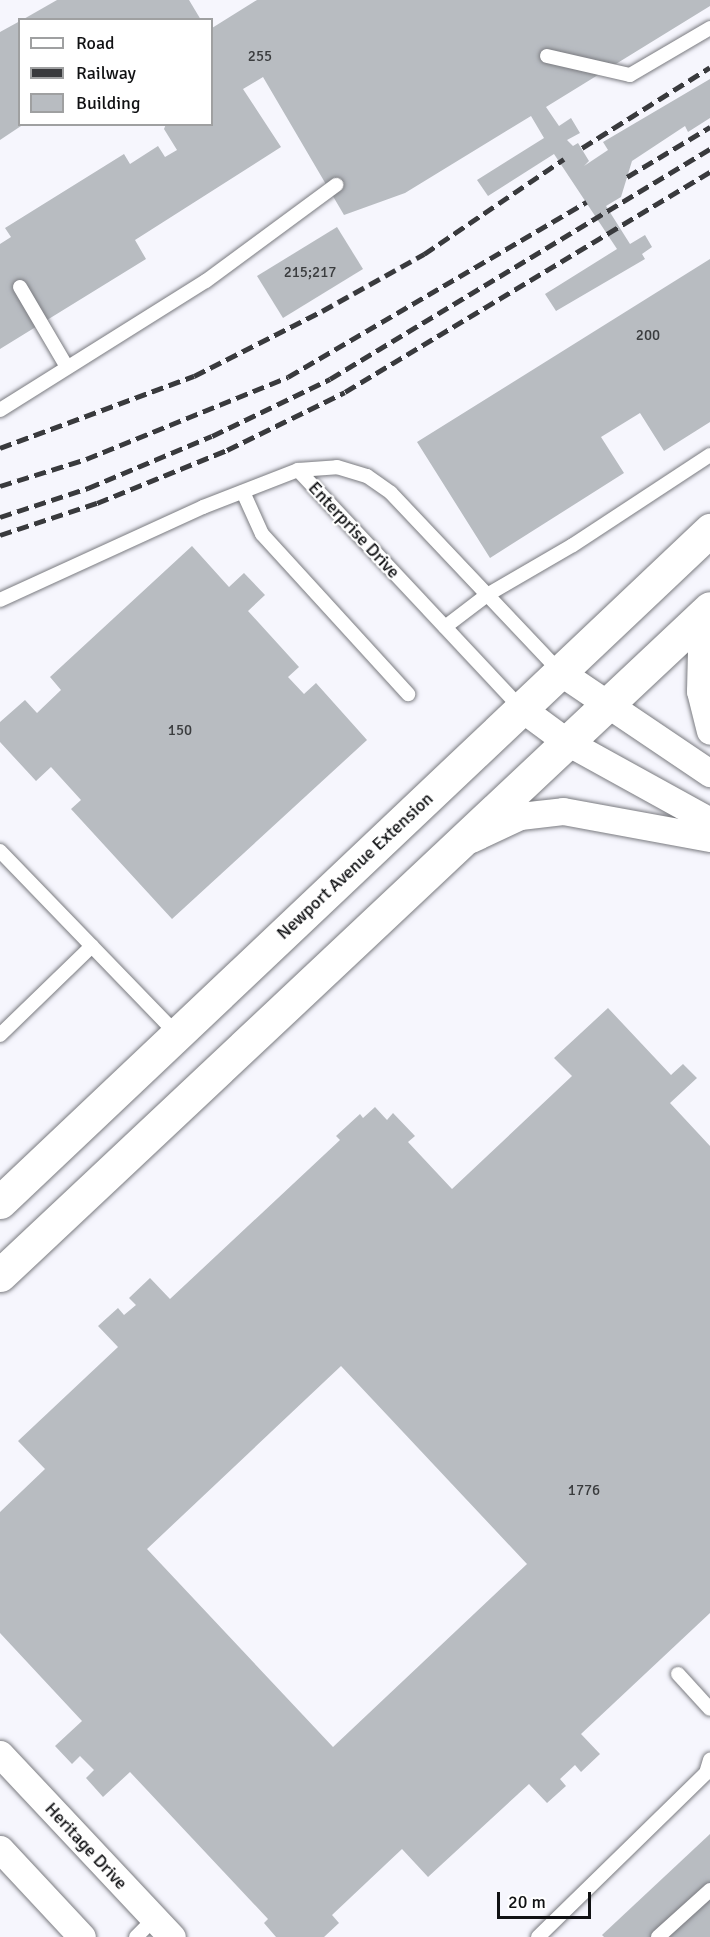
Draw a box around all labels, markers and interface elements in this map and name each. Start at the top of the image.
legend [18,18,213,126]
text: Road [76,32,115,54]
house number: 255 [248,48,272,66]
text: Railway [76,62,136,84]
text: Building [76,92,140,114]
house number: 215;217 [284,264,336,282]
house number: 200 [636,327,660,345]
street label: Enterprise Drive [304,477,404,583]
house number: 150 [168,722,192,740]
street label: Newport Avenue Extension [272,788,438,944]
house number: 1776 [568,1482,600,1500]
street label: Heritage Drive [40,1798,132,1894]
scale bar [500,1880,594,1918]
text: 20 m [508,1891,546,1913]

